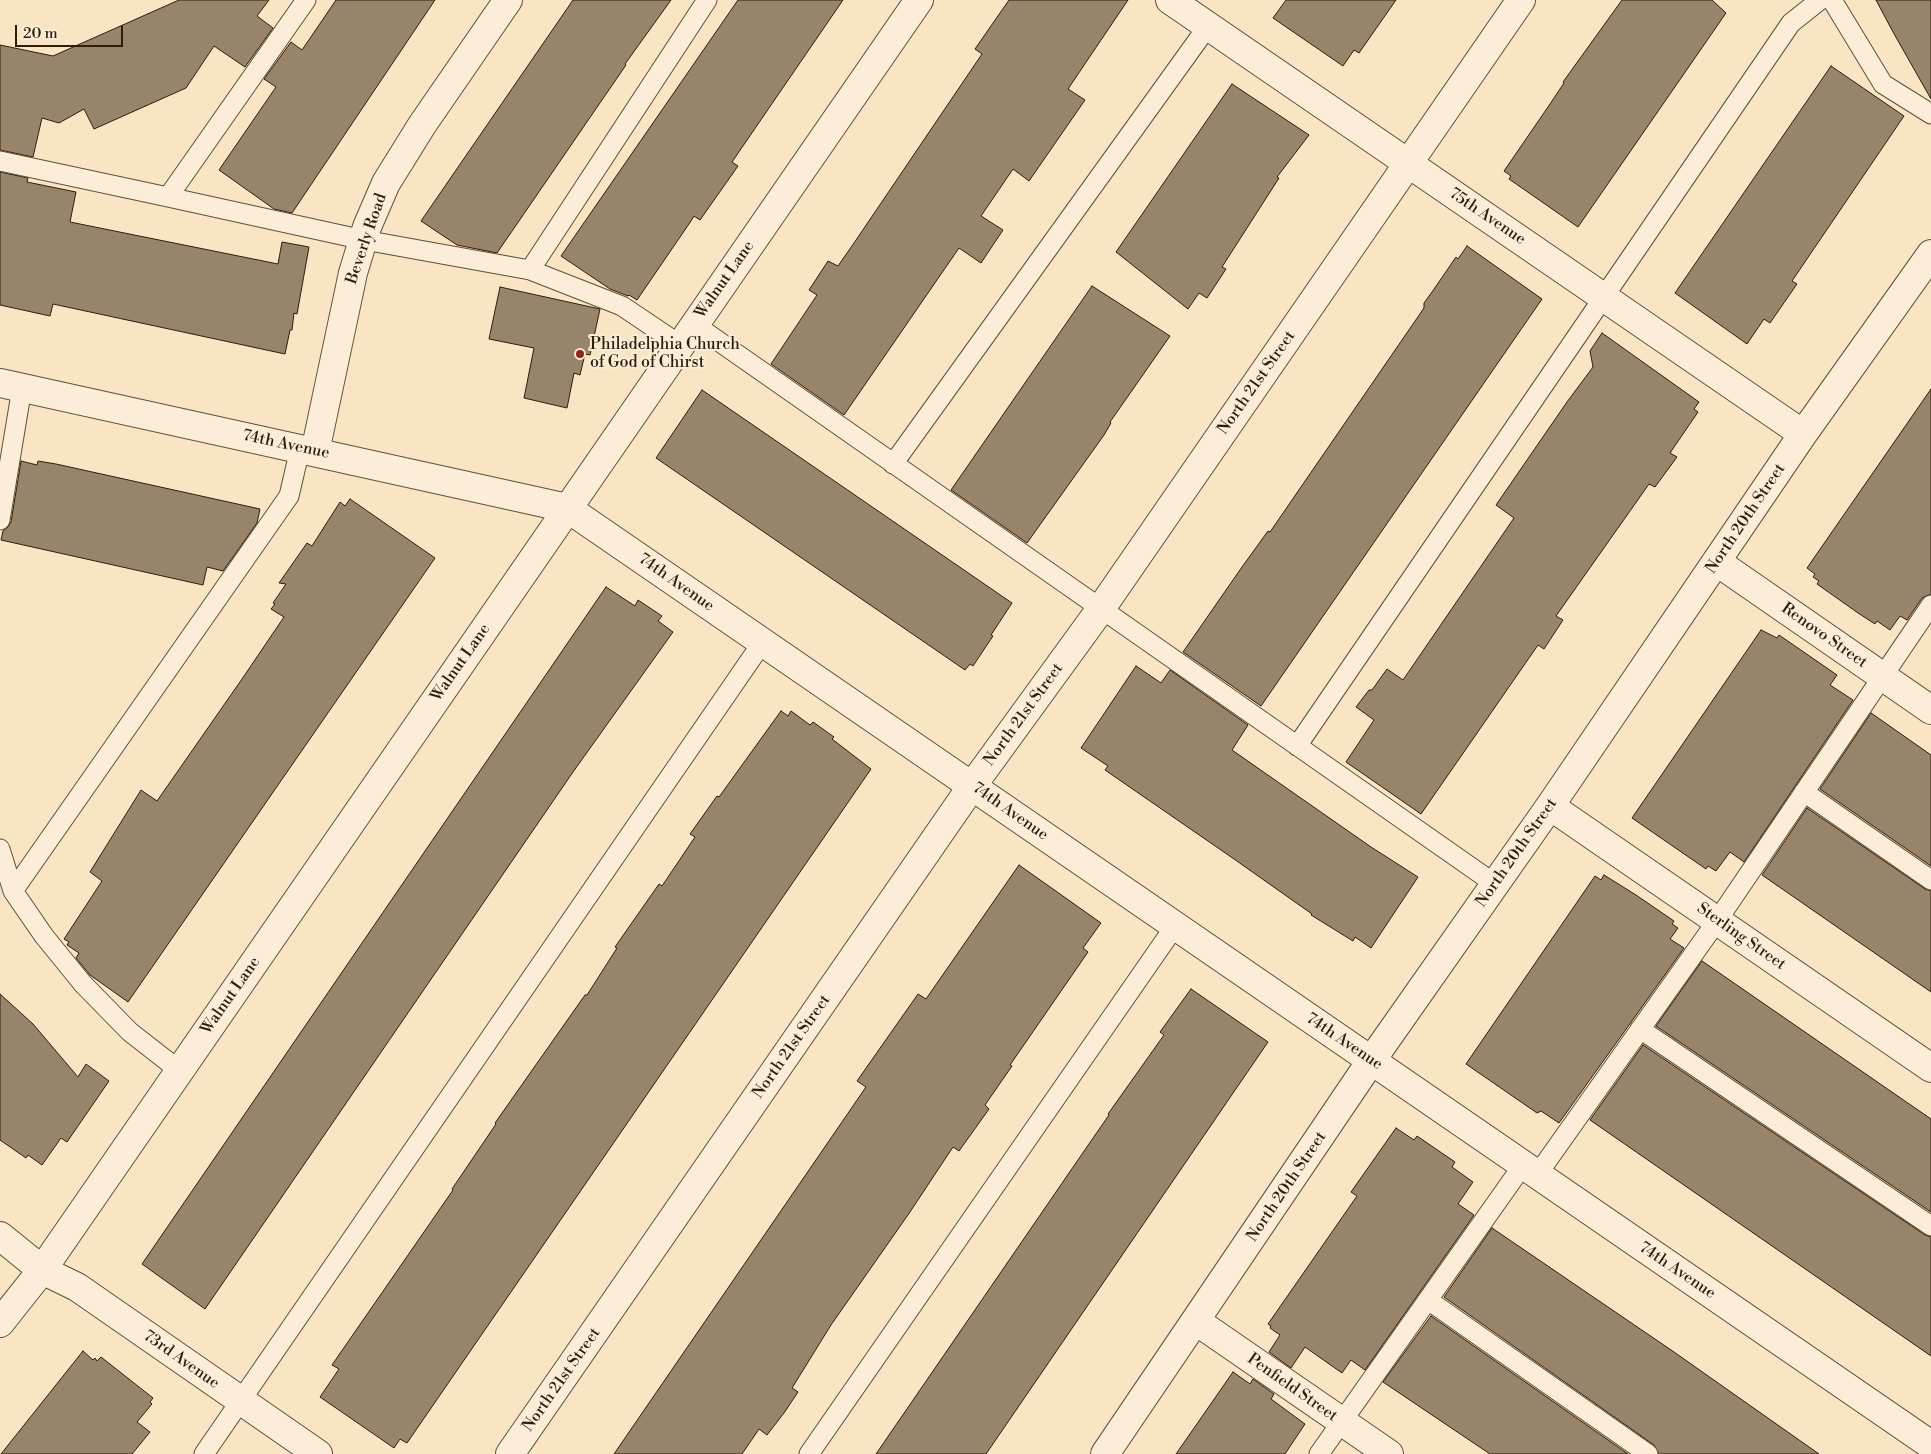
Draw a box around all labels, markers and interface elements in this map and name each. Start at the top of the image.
scale bar [18,15,125,47]
text: 20 m [23,24,58,43]
street label: 75th Avenue [1445,184,1529,250]
street label: Beverly Road [343,191,391,287]
street label: Walnut Lane [691,238,759,322]
street label: North 21st Street [1214,327,1300,439]
place label: Philadelphia Church of God of Chirst [590,335,740,373]
marker: Philadelphia Church of God of Chirst [574,348,586,360]
street label: 74th Avenue [241,426,331,464]
street label: North 20th Street [1702,460,1790,578]
street label: 74th Avenue [634,550,718,616]
street label: Renovo Street [1777,599,1871,673]
street label: Walnut Lane [427,621,495,705]
street label: North 21st Street [980,660,1068,770]
street label: 74th Avenue [968,779,1052,845]
street label: North 20th Street [1472,795,1562,911]
street label: Sterling Street [1693,899,1789,975]
street label: Walnut Lane [197,954,265,1038]
street label: North 21st Street [749,991,835,1103]
street label: 74th Avenue [1302,1009,1386,1075]
street label: North 20th Street [1243,1128,1331,1246]
street label: 74th Avenue [1635,1238,1719,1304]
street label: North 21st Street [519,1324,605,1436]
street label: 73rd Avenue [139,1327,223,1393]
street label: Penfield Street [1243,1350,1341,1426]

